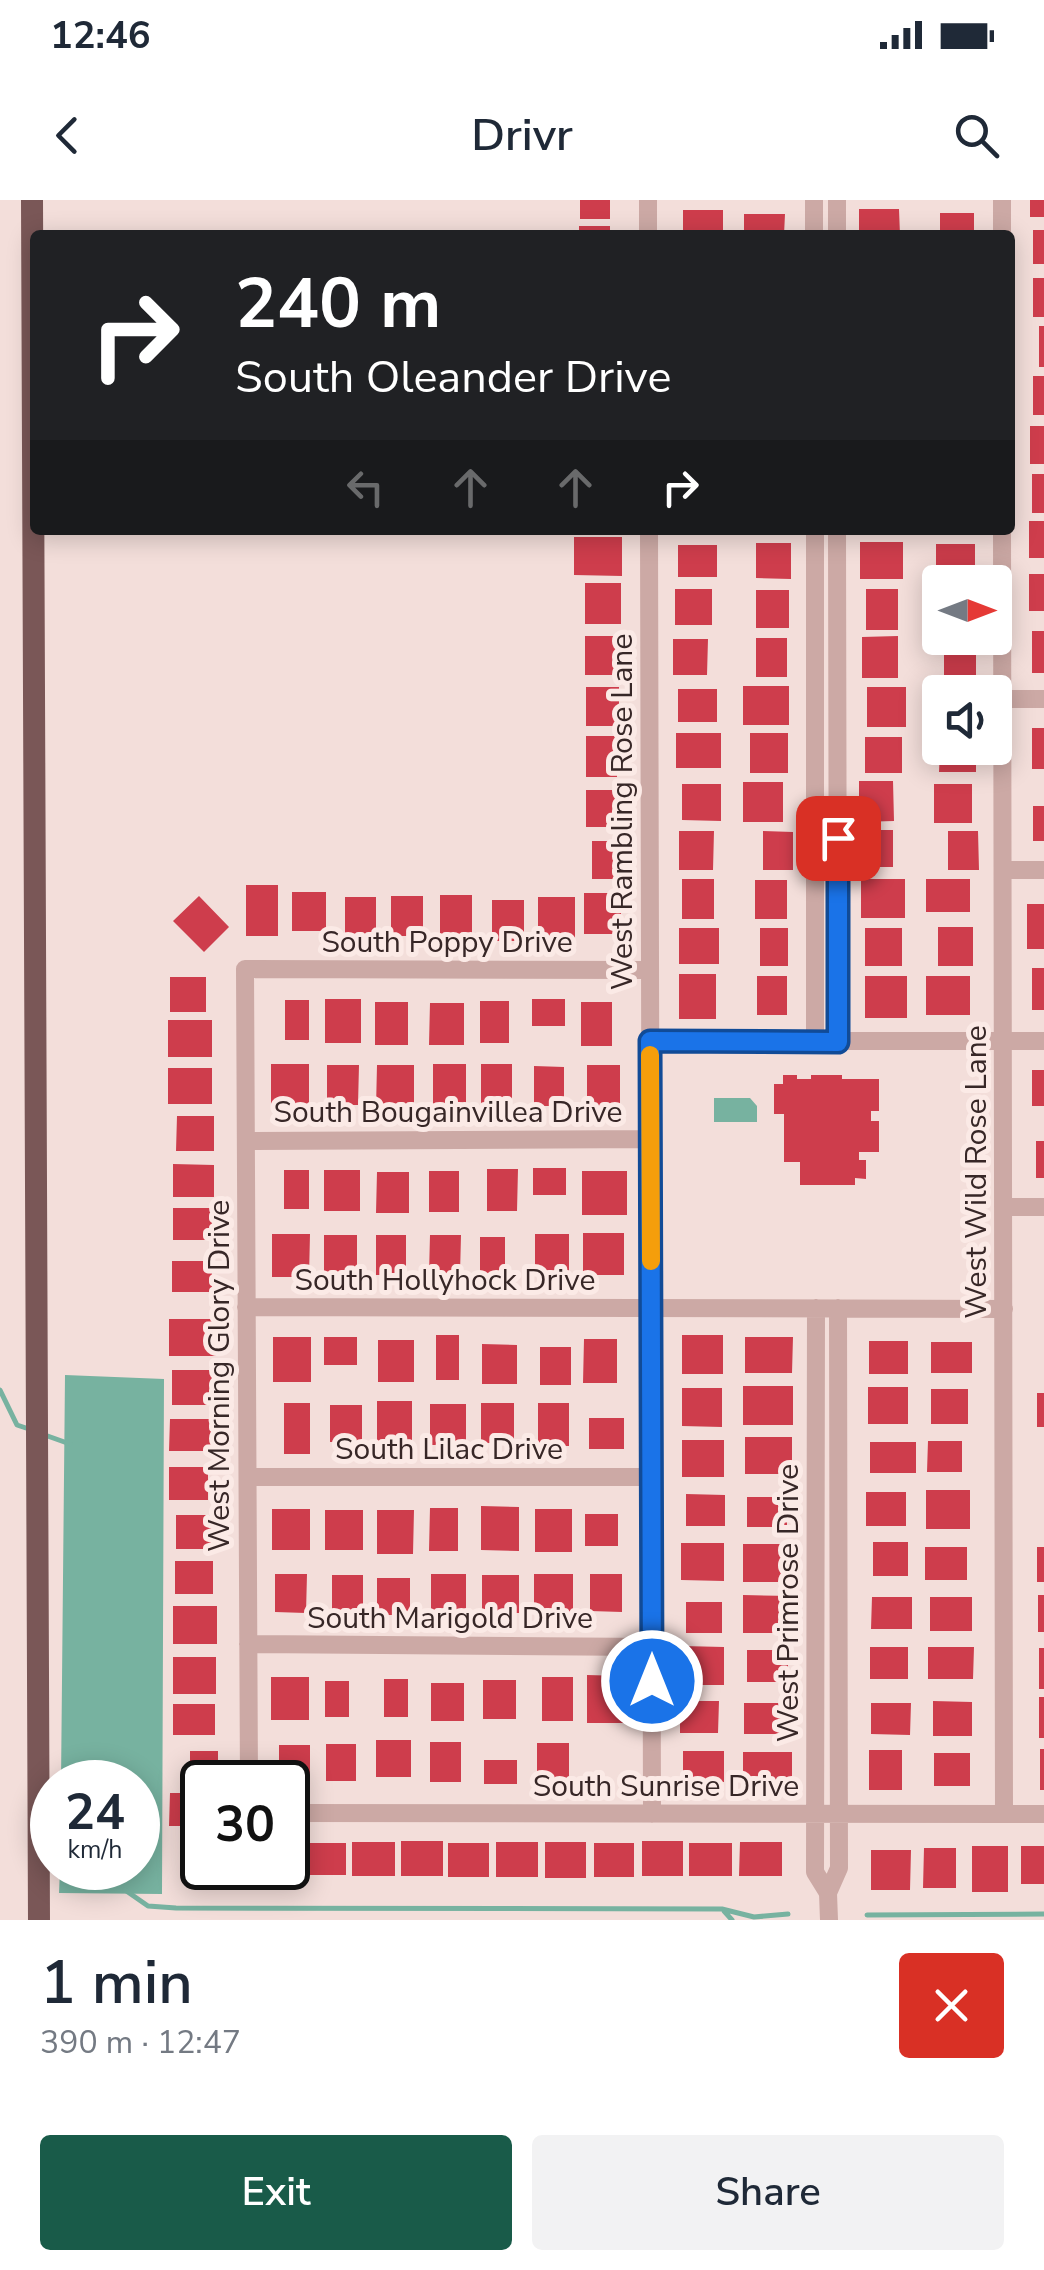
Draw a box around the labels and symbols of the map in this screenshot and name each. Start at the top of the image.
north arrow [922,565,1012,655]
street label: West Rambling Rose Lane [602,634,643,990]
pin [796,796,881,881]
street label: South Poppy Drive [321,922,573,963]
street label: West Wild Rose Lane [956,1025,997,1319]
street label: South Bougainvillea Drive [273,1092,623,1133]
street label: West Morning Glory Drive [199,1200,240,1552]
street label: South Hollyhock Drive [294,1260,596,1301]
street label: South Lilac Drive [335,1429,563,1470]
street label: West Primrose Drive [768,1464,809,1742]
street label: South Marigold Drive [307,1598,593,1639]
position arrow [600,1629,704,1733]
speed limit sign: 30 [180,1760,310,1890]
street label: South Sunrise Drive [533,1766,799,1807]

